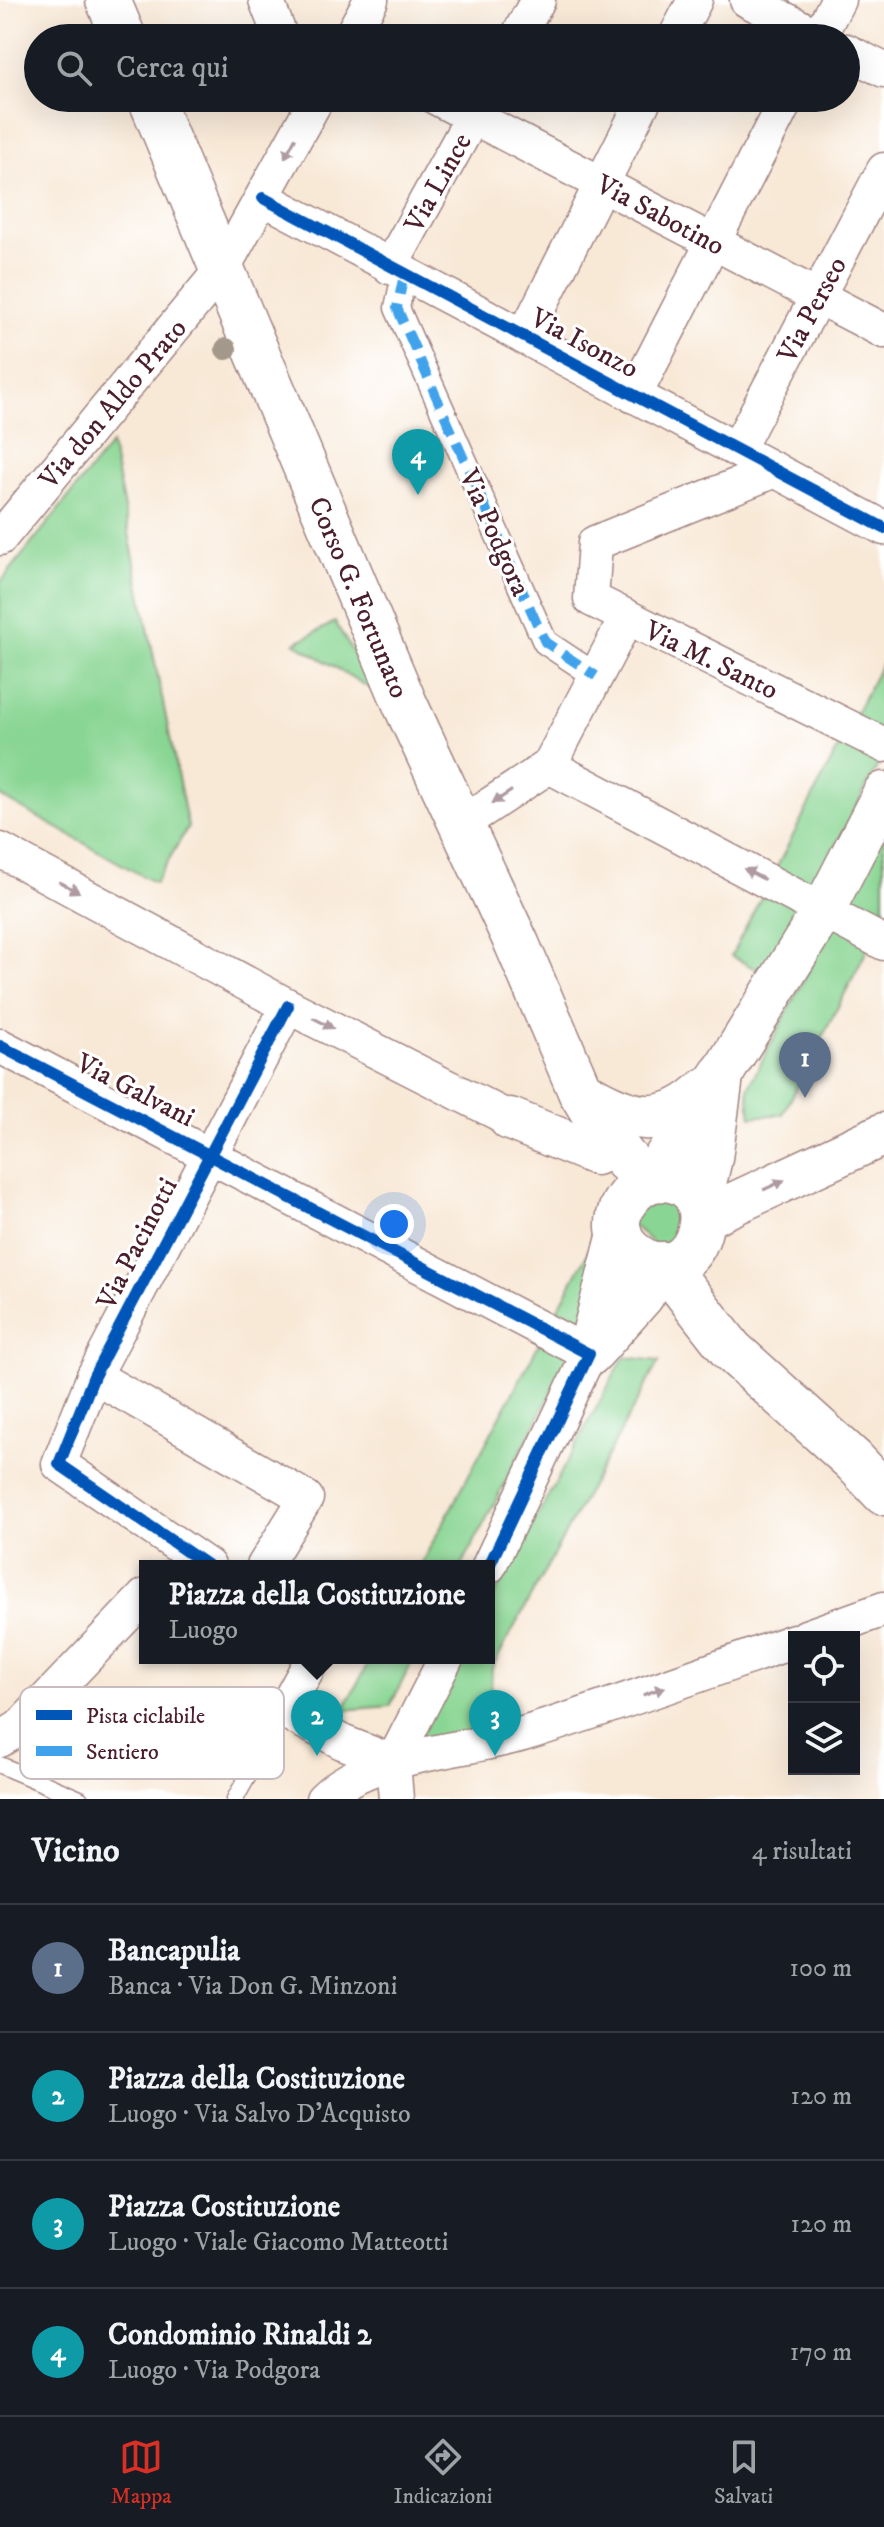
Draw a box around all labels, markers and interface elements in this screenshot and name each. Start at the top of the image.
search box [24,24,860,112]
icon: search [52,46,96,90]
text: Cerca qui [116,50,229,87]
street label: Via Lince [396,127,480,239]
one-way arrow [284,137,298,159]
street label: Via Sabotino [589,166,730,264]
street label: Via Perseo [769,251,855,370]
street label: Via Isonzo [523,300,644,386]
street label: Via don Aldo Prato [31,312,195,497]
pin: 4 [392,429,444,495]
street label: Via Podgora [451,463,538,602]
street label: Corso G. Fortunato [300,492,417,704]
street label: Via M. Santo [638,613,784,708]
one-way arrow [491,789,513,804]
one-way arrow [743,868,765,882]
one-way arrow [57,881,80,894]
one-way arrow [311,1017,334,1030]
pin: 1 [779,1032,831,1098]
street label: Via Galvani [69,1045,200,1135]
street label: Via Pacinotti [89,1172,185,1316]
one-way arrow [762,1178,785,1192]
your location [374,1204,414,1244]
popup [139,1560,495,1664]
text: Piazza della Costituzione [169,1577,465,1614]
text: Luogo [169,1614,238,1647]
map controls [788,1631,860,1775]
button: locate [788,1631,860,1703]
one-way arrow [642,1684,666,1696]
legend [20,1687,284,1779]
pin: 2 [291,1690,343,1756]
pin: 3 [469,1690,521,1756]
text: Pista ciclabile [86,1703,205,1730]
button: layers [788,1703,860,1775]
text: Sentiero [86,1739,159,1766]
text: Vicino [32,1830,120,1872]
text: 4 risultati [752,1835,852,1868]
text: Bancapulia [108,1933,240,1970]
text: 1 [53,1952,63,1985]
text: 100 m [789,1952,852,1985]
text: Banca · Via Don G. Minzoni [108,1970,397,2003]
text: Piazza della Costituzione [108,2061,405,2098]
text: 2 [52,2080,64,2113]
text: 120 m [791,2080,852,2113]
text: Luogo · Via Salvo D'Acquisto [108,2098,411,2131]
text: Piazza Costituzione [108,2189,340,2226]
text: 3 [53,2208,63,2241]
text: 120 m [791,2208,852,2241]
text: Luogo · Viale Giacomo Matteotti [108,2226,448,2259]
text: Condominio Rinaldi 2 [108,2317,371,2354]
text: 4 [51,2336,65,2369]
text: 170 m [790,2336,852,2369]
text: Luogo · Via Podgora [108,2354,320,2387]
tab: Mappa [111,2435,172,2510]
tab: Indicazioni [393,2435,492,2510]
tab: Salvati [714,2435,773,2510]

